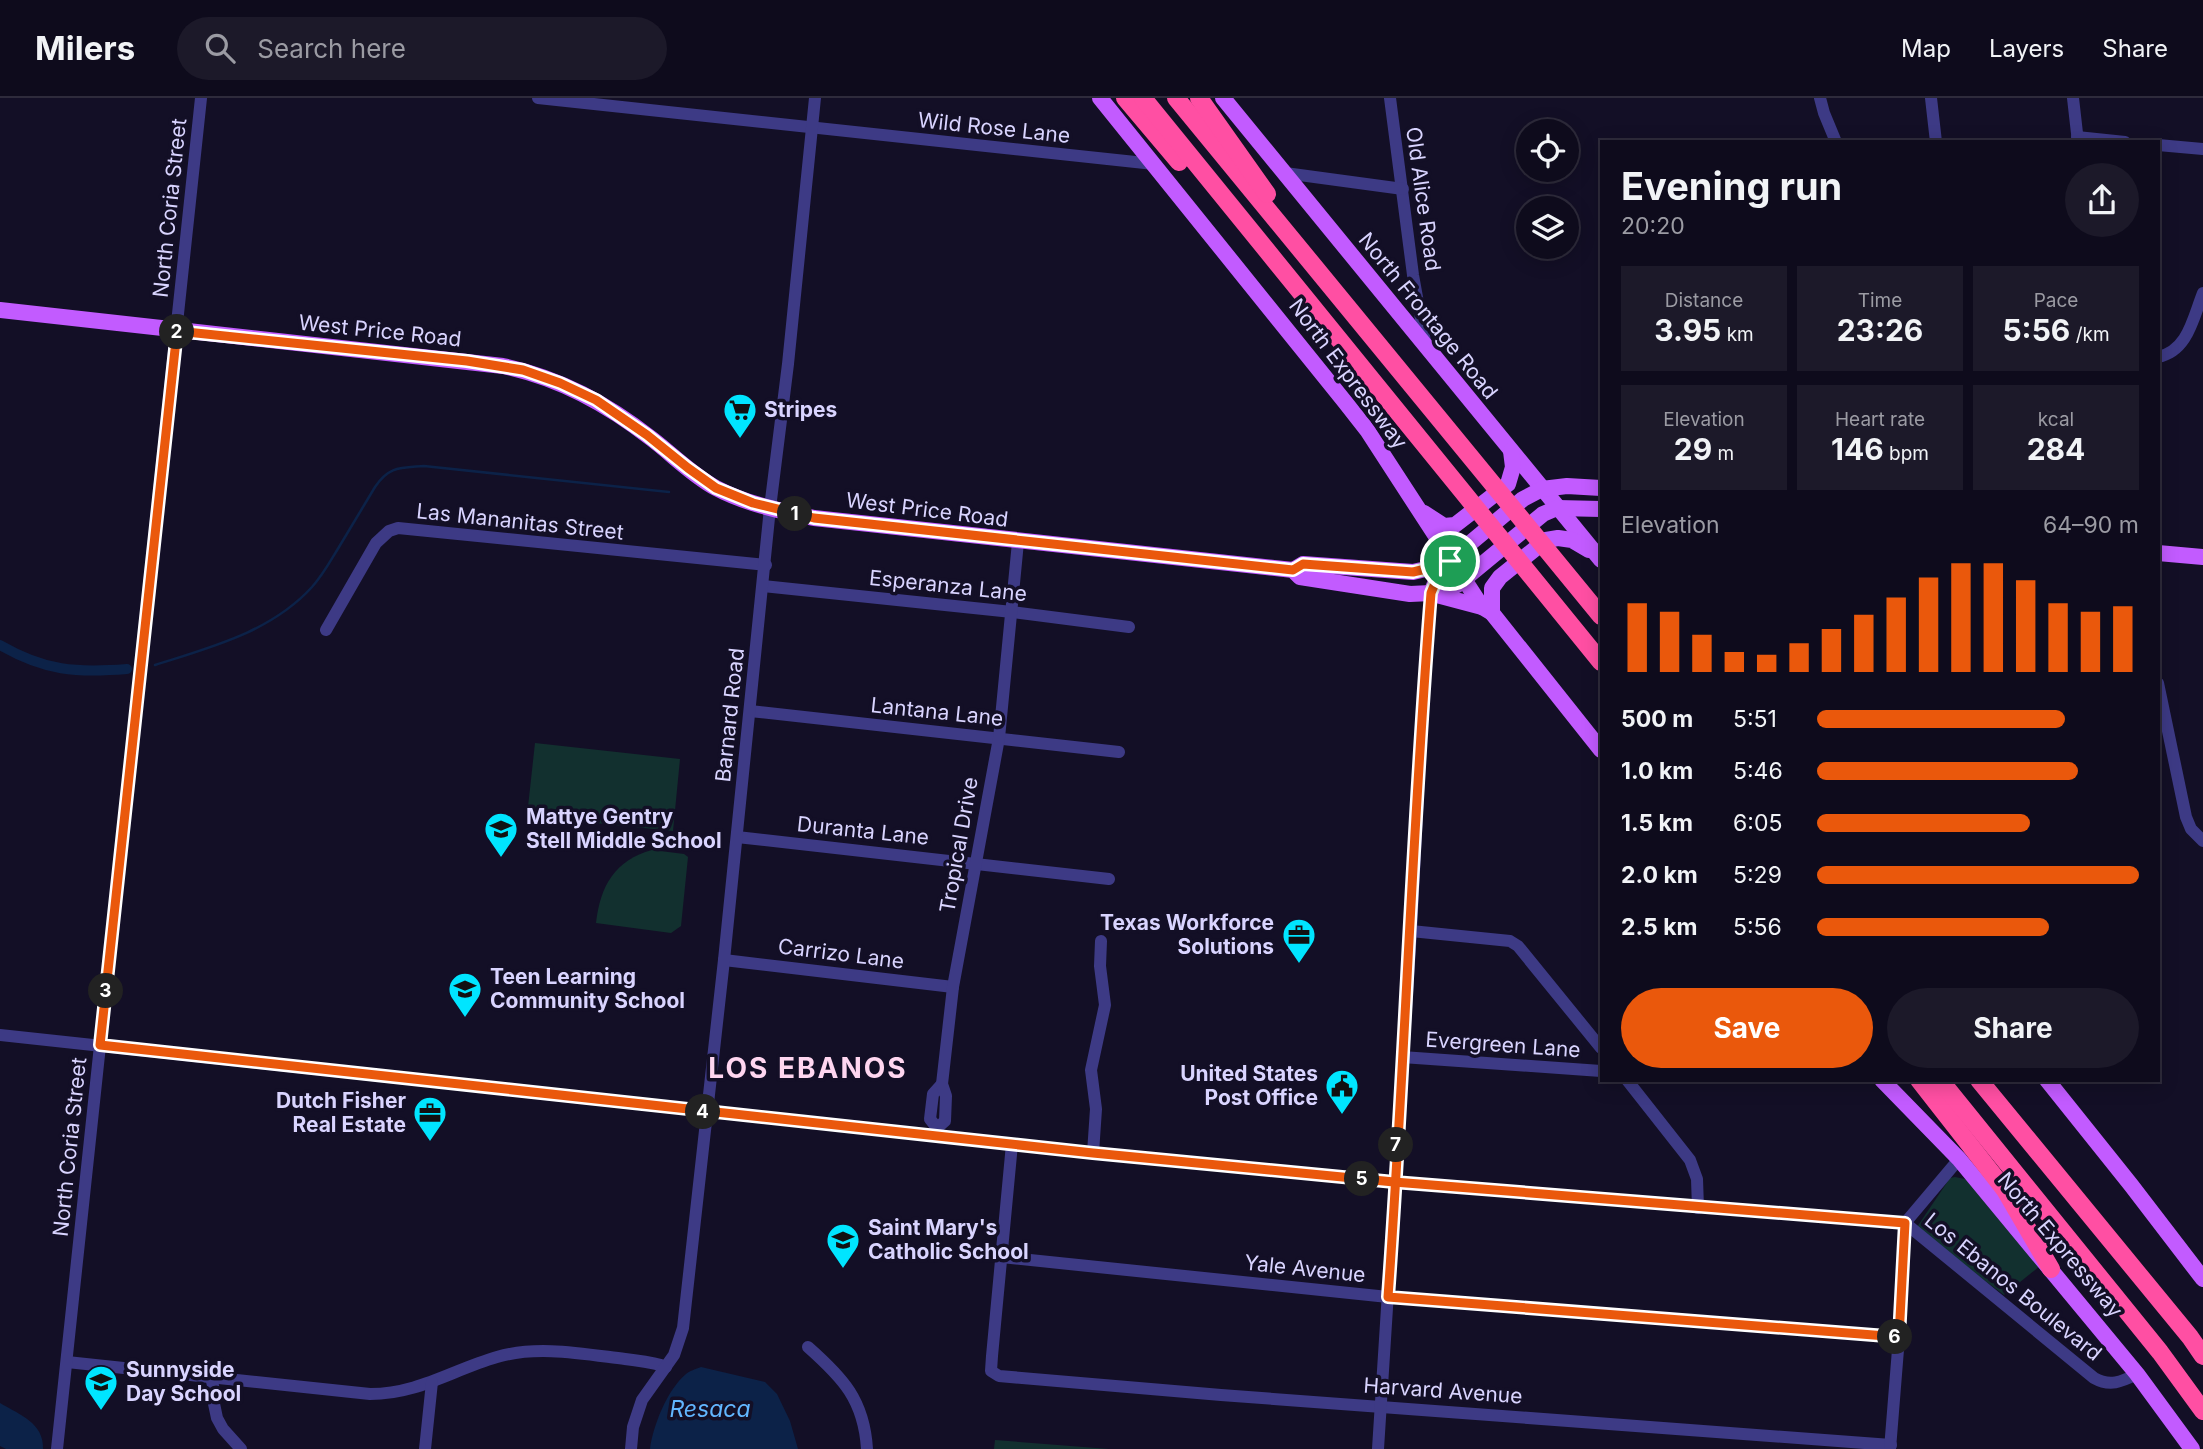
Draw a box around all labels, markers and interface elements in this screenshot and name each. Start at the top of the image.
search box [177,17,667,80]
text: Milers [35,28,135,68]
icon: search [201,29,239,67]
text: Search here [257,33,406,64]
text: Map [1901,34,1951,63]
text: Layers [1989,34,2064,63]
text: Share [2102,34,2168,63]
street label: Wild Rose Lane [917,107,1071,148]
street label: North Coria Street [148,117,191,299]
map controls [1516,119,1579,259]
button: locate [1516,119,1579,182]
street label: Old Alice Road [1401,125,1446,273]
text: Evening run [1621,163,1842,209]
button: share [2065,163,2139,237]
button: layers [1516,196,1579,259]
text: 20:20 [1621,212,1685,240]
street label: North Frontage Road [1354,228,1503,404]
text: Distance [1665,289,1743,312]
text: Time [1858,289,1902,312]
text: Pace [2034,289,2078,312]
street label: North Expressway [1284,294,1413,454]
street label: West Price Road [298,310,463,351]
text: 3.95 [1654,312,1721,348]
text: 23:26 [1837,312,1923,348]
text: 5:56 [2002,312,2070,348]
pin: 2 [160,314,194,350]
text: 2 [171,320,182,343]
text: km [1721,323,1754,346]
text: /km [2070,323,2110,346]
supermarket icon: Stripes [721,391,759,440]
place label: Stripes [764,397,837,422]
text: Elevation [1663,408,1745,431]
text: Heart rate [1835,408,1925,431]
text: kcal [2038,408,2074,431]
text: 29 [1674,431,1712,467]
text: 146 [1831,431,1884,467]
text: 284 [2027,431,2085,467]
text: m [1712,442,1734,465]
text: bpm [1884,442,1929,465]
street label: West Price Road [845,487,1010,532]
pin: 1 [778,496,812,532]
street label: Las Mananitas Street [415,498,625,545]
text: 1 [790,502,799,525]
text: Elevation [1621,511,1720,539]
text: 64–90 m [2043,511,2139,539]
pin [1420,531,1480,591]
icon: arrive [1431,542,1469,580]
street label: Esperanza Lane [868,565,1028,606]
street label: Barnard Road [710,647,749,783]
street label: Lantana Lane [869,692,1005,731]
text: 500 m [1621,705,1693,733]
text: 5:51 [1733,705,1777,733]
text: 1.0 km [1621,757,1693,785]
text: 5:46 [1733,757,1783,785]
street label: Tropical Drive [934,775,983,915]
place label: Mattye Gentry Stell Middle School [526,804,722,853]
text: 1.5 km [1621,809,1693,837]
text: 6:05 [1733,809,1782,837]
school or university icon: Mattye Gentry Stell Middle School [482,810,520,859]
street label: Duranta Lane [796,811,930,850]
text: 2.0 km [1621,861,1698,889]
text: 5:29 [1733,861,1782,889]
place label: Texas Workforce Solutions [1100,910,1274,959]
text: 2.5 km [1621,913,1698,941]
text: 5:56 [1733,913,1782,941]
office icon: Texas Workforce Solutions [1280,916,1318,965]
street label: Carrizo Lane [777,933,906,974]
place label: Teen Learning Community School [490,964,685,1013]
school or university icon: Teen Learning Community School [446,970,484,1019]
pin: 3 [88,974,124,1008]
text: 3 [99,979,112,1002]
button: Save [1621,988,1873,1068]
button: Share [1887,988,2139,1068]
street label: Evergreen Lane [1425,1027,1581,1062]
district label: LOS EBANOS [708,1051,908,1085]
street label: North Coria Street [48,1056,91,1238]
place label: United States Post Office [1180,1061,1318,1110]
public building icon: United States Post Office [1323,1067,1361,1116]
place label: Dutch Fisher Real Estate [276,1088,406,1137]
office icon: Dutch Fisher Real Estate [411,1094,449,1143]
pin: 4 [686,1094,720,1130]
text: 4 [696,1100,709,1123]
pin: 7 [1378,1128,1414,1162]
text: 7 [1390,1133,1401,1156]
pin: 5 [1344,1162,1380,1196]
text: 5 [1355,1167,1368,1190]
street label: North Expressway [1993,1167,2128,1322]
street label: Los Ebanos Boulevard [1920,1208,2107,1366]
place label: Saint Mary's Catholic School [868,1215,1029,1264]
school or university icon: Saint Mary's Catholic School [824,1221,862,1270]
street label: Yale Avenue [1243,1250,1367,1287]
pin: 6 [1878,1320,1912,1354]
text: 6 [1888,1325,1901,1348]
place label: Sunnyside Day School [126,1357,241,1406]
school or university icon: Sunnyside Day School [82,1363,120,1412]
street label: Harvard Avenue [1363,1372,1523,1409]
water label: Resaca [669,1395,751,1423]

